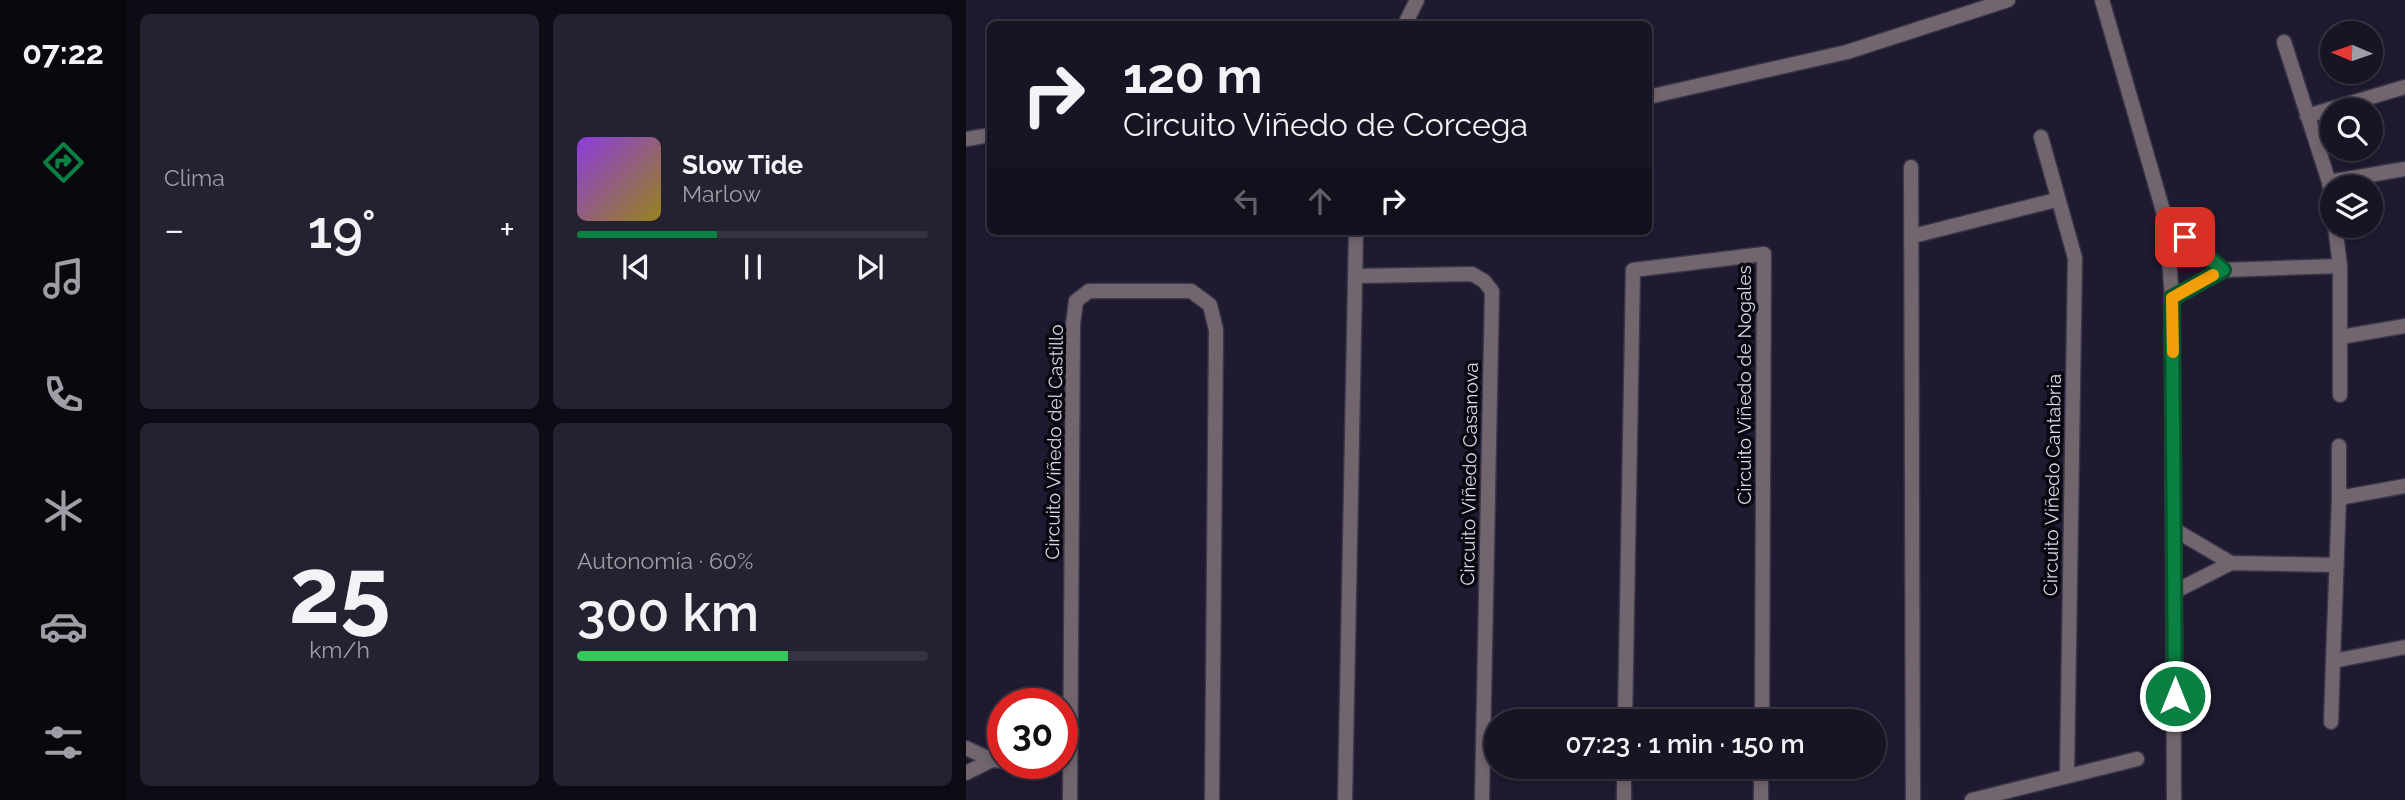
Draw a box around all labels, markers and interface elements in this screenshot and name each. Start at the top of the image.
north arrow [2320,21,2384,84]
map controls [2320,21,2383,238]
text: 07:22 [22,34,104,71]
text: 120 m [1123,47,1262,104]
icon: right [1008,49,1099,140]
button: search [2320,98,2383,161]
text: Circuito Viñedo de Corcega [1123,106,1528,143]
icon: directions [39,138,88,187]
text: Slow Tide [682,150,803,180]
text: Clima [164,164,225,191]
button: layers [2320,175,2383,238]
text: Marlow [682,180,761,207]
icon: left [1228,182,1266,220]
icon: ahead [1301,182,1339,220]
icon: right [1374,182,1412,220]
text: 19° [308,199,376,260]
text: − [164,207,184,252]
text: + [499,207,515,252]
pin [2155,207,2215,267]
icon: arrive [2166,218,2204,256]
icon: previous [617,248,655,286]
icon: pause [734,248,772,286]
icon: next [851,248,889,286]
icon: music [39,254,88,303]
street label: Circuito Viñedo de Nogales [1733,265,1755,505]
street label: Circuito Viñedo del Castillo [1041,324,1067,560]
street label: Circuito Viñedo Casanova [1456,362,1482,586]
icon: phone [39,370,88,419]
street label: Circuito Viñedo Cantabria [2039,374,2065,596]
icon: climate [39,486,88,535]
text: 25 [289,537,390,644]
text: Autonomía · 60% [577,547,753,574]
text: 300 km [577,582,759,643]
icon: car [39,602,88,651]
text: km/h [309,636,370,663]
position arrow [2138,659,2212,733]
speed limit sign: 30 [987,688,1078,779]
icon: filters [39,718,88,767]
text: 07:23 · 1 min · 150 m [1566,729,1804,759]

